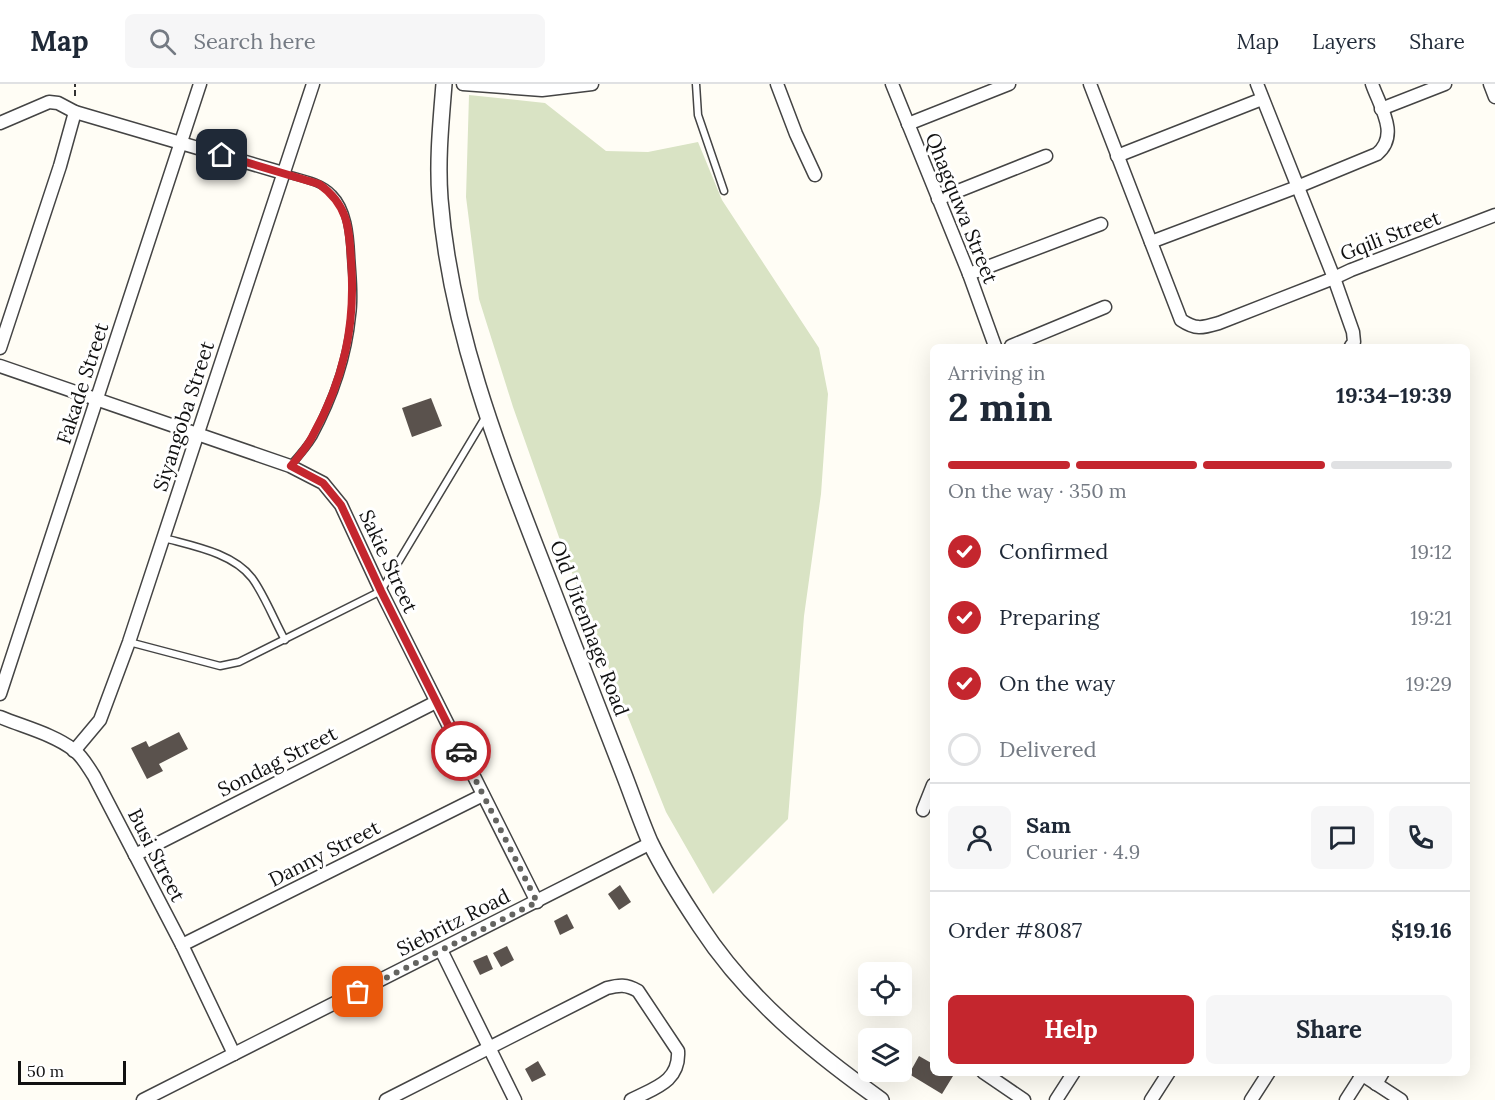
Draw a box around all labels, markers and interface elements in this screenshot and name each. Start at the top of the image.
search box [125,14,545,68]
text: Map [30,23,89,59]
icon: search [146,25,179,58]
text: Search here [194,27,316,55]
text: Map [1236,28,1279,55]
text: Layers [1312,28,1376,55]
text: Share [1409,28,1465,55]
pin [196,129,247,180]
street label: Qhagquwa Street [920,129,1004,287]
icon: home [205,138,238,171]
street label: Gqili Street [1336,204,1444,266]
street label: Fakade Street [51,319,113,447]
street label: Siyangoba Street [147,338,219,494]
text: Arriving in [948,360,1045,385]
text: 19:34–19:39 [1336,381,1452,409]
text: 2 min [948,382,1053,432]
text: On the way · 350 m [948,478,1127,503]
street label: Sakie Street [354,505,424,617]
icon: check [948,535,981,568]
street label: Old Uitenhage Road [545,537,635,719]
text: Confirmed [999,537,1108,565]
text: 19:12 [1410,539,1452,564]
icon: check [948,601,981,634]
text: Preparing [999,603,1099,631]
text: 19:21 [1410,605,1452,630]
icon: check [948,667,981,700]
text: On the way [999,669,1115,697]
text: 19:29 [1406,671,1452,696]
street label: Sondag Street [213,720,341,802]
courier [431,721,491,781]
icon: car [445,735,478,768]
text: Delivered [999,735,1097,763]
street label: Busi Street [123,804,191,906]
button: person [948,806,1011,869]
button: chat [1311,806,1374,869]
button: phone [1389,806,1452,869]
text: Sam [1026,811,1071,839]
street label: Danny Street [264,814,384,892]
text: Courier · 4.9 [1026,839,1140,864]
street label: Siebritz Road [392,883,514,961]
text: Order #8087 [948,916,1082,944]
text: $19.16 [1391,916,1452,944]
map controls [858,962,912,1082]
button: locate [858,962,912,1016]
pin [332,966,383,1017]
icon: bag [341,975,374,1008]
button: Help [948,995,1194,1064]
button: Share [1206,995,1452,1064]
button: layers [858,1028,912,1082]
scale bar [18,1058,126,1086]
text: 50 m [27,1061,64,1081]

